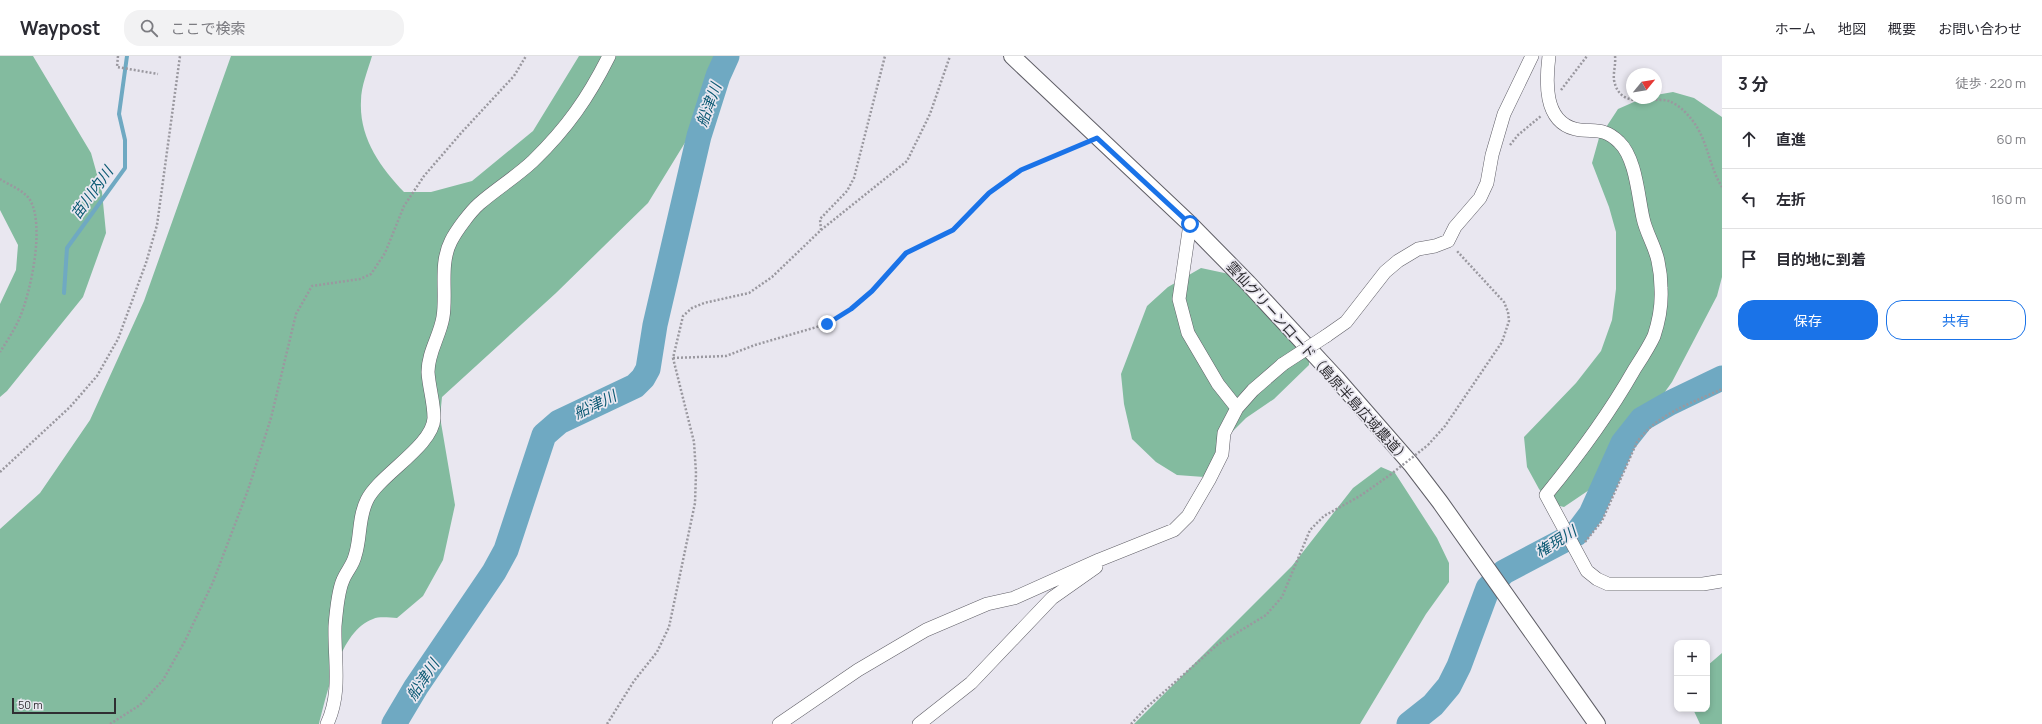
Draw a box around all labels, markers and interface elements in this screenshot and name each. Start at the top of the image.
search box [124,10,404,46]
text: Waypost [20,15,100,41]
icon: search [138,17,160,39]
text: ここで検索 [170,18,245,39]
text: ホーム [1774,19,1816,38]
text: 地図 [1838,19,1866,38]
text: 概要 [1888,19,1916,38]
text: お問い合わせ [1938,19,2022,38]
north arrow [1626,68,1662,104]
text: 3 分 [1738,72,1768,95]
text: 徒歩 · 220 m [1955,74,2026,92]
water label: 船津川 [691,78,727,130]
icon: ahead [1738,128,1760,150]
text: 直進 [1776,129,1806,150]
text: 60 m [1996,130,2026,148]
water label: 苗川内川 [65,161,119,223]
icon: left [1738,188,1760,210]
text: 左折 [1776,189,1806,210]
text: 160 m [1991,190,2026,208]
route start [1181,215,1199,233]
icon: arrive [1738,248,1760,270]
text: 目的地に到着 [1776,249,1866,270]
street label: 雲仙グリーンロード（島原半島広域農道） [1223,257,1414,467]
button: 保存 [1738,300,1878,340]
button: 共有 [1886,300,2026,340]
route end [818,315,836,333]
water label: 船津川 [570,384,621,424]
water label: 権現川 [1531,520,1582,562]
map controls [1674,640,1710,712]
button: + [1674,640,1710,676]
water label: 船津川 [401,654,445,704]
button: − [1674,676,1710,712]
scale bar [12,696,116,715]
text: 50 m [18,697,43,712]

